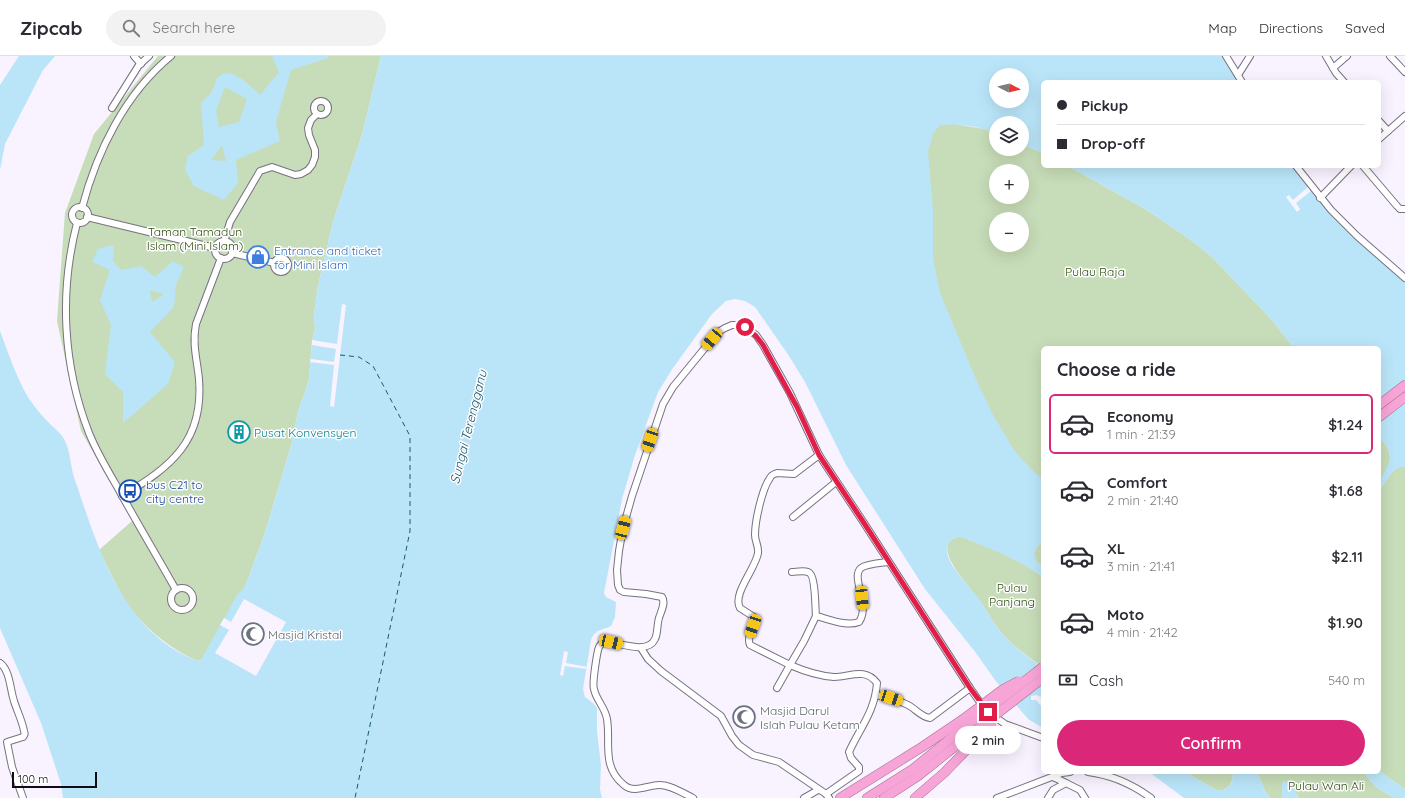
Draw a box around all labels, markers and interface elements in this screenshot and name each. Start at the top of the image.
search box [106,10,386,46]
text: Zipcab [20,16,82,40]
icon: search [120,17,142,39]
text: Search here [152,18,235,37]
text: Map [1208,19,1237,37]
text: Directions [1259,19,1323,37]
text: Saved [1345,19,1385,37]
north arrow [989,68,1029,108]
map controls [989,68,1029,252]
text: Pickup [1081,96,1128,115]
button: layers [989,116,1029,156]
text: Drop-off [1081,134,1145,153]
button: + [989,164,1029,204]
button: − [989,212,1029,252]
park label: Taman Tamadun Islam (Mini Islam) [147,224,243,253]
place label: Entrance and ticket for Mini Islam [274,243,381,272]
shop icon: Entrance and ticket for Mini Islam [245,244,271,270]
park label: Pulau Raja [1065,264,1125,279]
route start [736,318,754,336]
car [700,326,724,352]
text: Choose a ride [1057,358,1176,381]
water label: Sungai Terengganu [446,368,490,486]
icon: car [1059,406,1095,442]
text: Economy [1107,407,1174,426]
text: $1.24 [1328,415,1363,434]
building icon: Pusat Konvensyen [226,419,252,445]
place label: Pusat Konvensyen [254,425,356,440]
text: 1 min · 21:39 [1107,426,1176,442]
car [641,427,659,453]
icon: car [1059,472,1095,508]
text: Comfort [1107,473,1168,492]
place label: bus C21 to city centre [146,477,204,506]
bus stop icon: bus C21 to city centre [117,478,143,504]
text: $1.68 [1329,481,1363,500]
text: 2 min · 21:40 [1107,492,1179,508]
car [614,515,632,541]
icon: car [1059,538,1095,574]
text: XL [1107,539,1125,558]
text: $2.11 [1332,547,1363,566]
text: 3 min · 21:41 [1107,558,1175,574]
park label: Pulau Panjang [989,580,1035,609]
car [855,585,869,611]
icon: car [1059,604,1095,640]
text: Moto [1107,605,1144,624]
car [743,613,763,639]
text: $1.90 [1327,613,1363,632]
mosque icon: Masjid Kristal [240,621,266,647]
text: 4 min · 21:42 [1107,624,1178,640]
place label: Masjid Kristal [268,627,342,642]
car [598,633,624,651]
icon: cash [1057,669,1079,691]
text: Cash [1089,671,1123,690]
text: 540 m [1328,672,1365,688]
car [878,689,904,707]
place label: Masjid Darul Islah Pulau Ketam [760,703,860,732]
route end [979,703,997,721]
mosque icon: Masjid Darul Islah Pulau Ketam [731,704,757,730]
button: Confirm [1057,720,1365,766]
callout: 2 min [955,726,1021,754]
text: 2 min [971,732,1005,748]
scale bar [12,770,97,789]
text: 100 m [18,772,48,786]
park label: Pulau Wan Ali [1288,778,1364,793]

